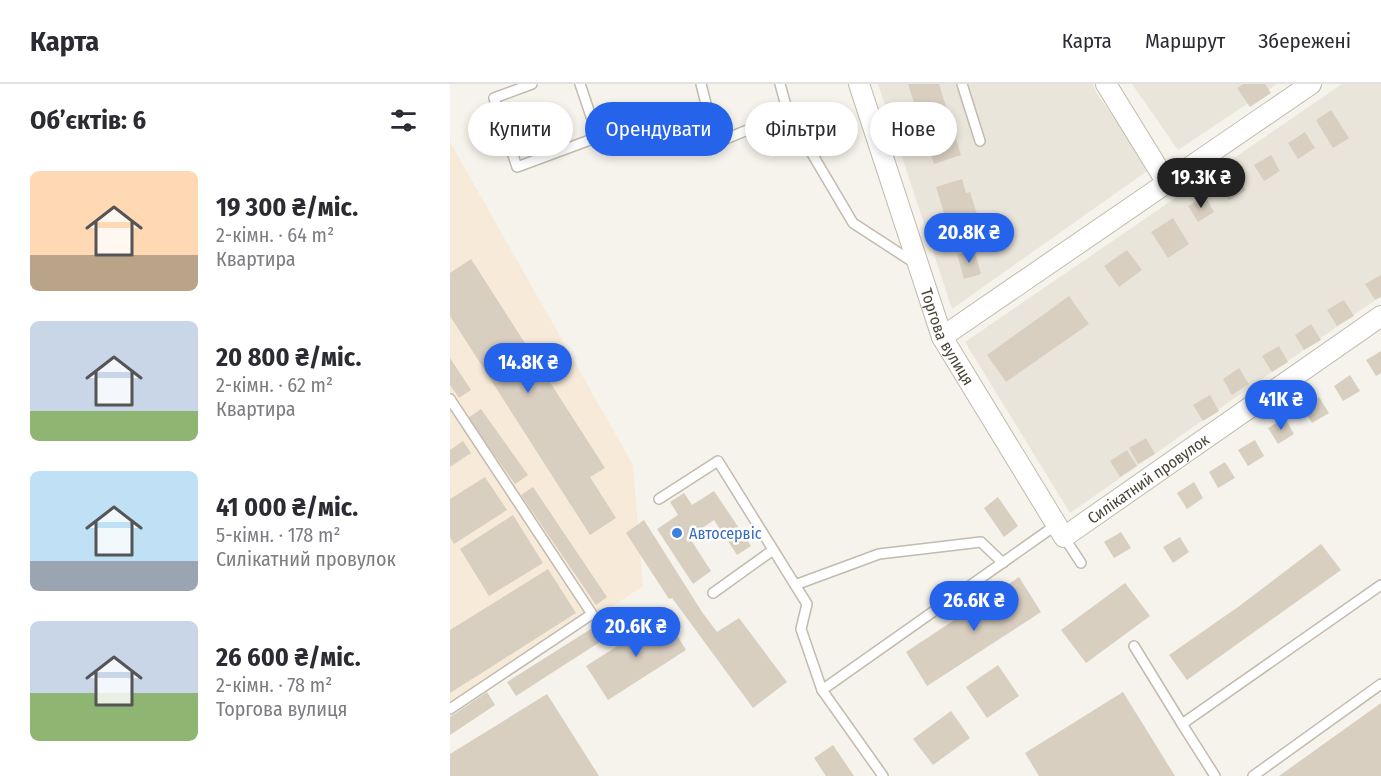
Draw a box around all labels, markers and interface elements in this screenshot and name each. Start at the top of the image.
text: Карта [30,25,99,58]
text: Карта [1062,28,1112,54]
text: Маршрут [1145,28,1225,54]
text: Збережені [1258,28,1351,54]
chip: Купити [468,102,573,156]
chip: Орендувати [585,102,733,156]
chip: Фільтри [745,102,858,156]
chip: Нове [870,102,957,156]
icon: filters [387,104,420,137]
text: Об’єктів: 6 [30,105,146,136]
pin: 19.3K ₴ [1146,158,1256,209]
text: 19.3K ₴ [1171,165,1231,189]
text: 19 300 ₴/міс. [216,192,358,223]
icon: home [78,195,150,267]
pin: 20.8K ₴ [914,213,1024,264]
text: 20.8K ₴ [938,220,1000,244]
text: 2-кімн. · 64 m² [216,223,334,247]
text: Квартира [216,247,296,271]
street label: Торгова вулиця [917,286,978,389]
text: 20 800 ₴/міс. [216,342,361,373]
pin: 14.8K ₴ [473,343,583,394]
icon: home [78,345,150,417]
text: 14.8K ₴ [498,350,558,374]
text: 2-кімн. · 62 m² [216,373,333,397]
pin: 41K ₴ [1239,380,1323,431]
text: 41K ₴ [1259,387,1303,411]
text: Квартира [216,397,296,421]
street label: Силікатний провулок [1084,430,1213,528]
text: 41 000 ₴/міс. [216,492,358,523]
icon: home [78,495,150,567]
text: 5-кімн. · 178 m² [216,523,340,547]
place label: Автосервіс [689,524,762,543]
marker: Автосервіс [670,526,684,540]
text: Силікатний провулок [216,547,396,571]
pin: 26.6K ₴ [919,581,1029,632]
text: 26.6K ₴ [944,588,1004,612]
pin: 20.6K ₴ [581,607,691,658]
text: 20.6K ₴ [605,614,667,638]
text: 26 600 ₴/міс. [216,642,361,673]
icon: home [78,645,150,717]
text: 2-кімн. · 78 m² [216,673,332,697]
text: Торгова вулиця [216,697,347,721]

